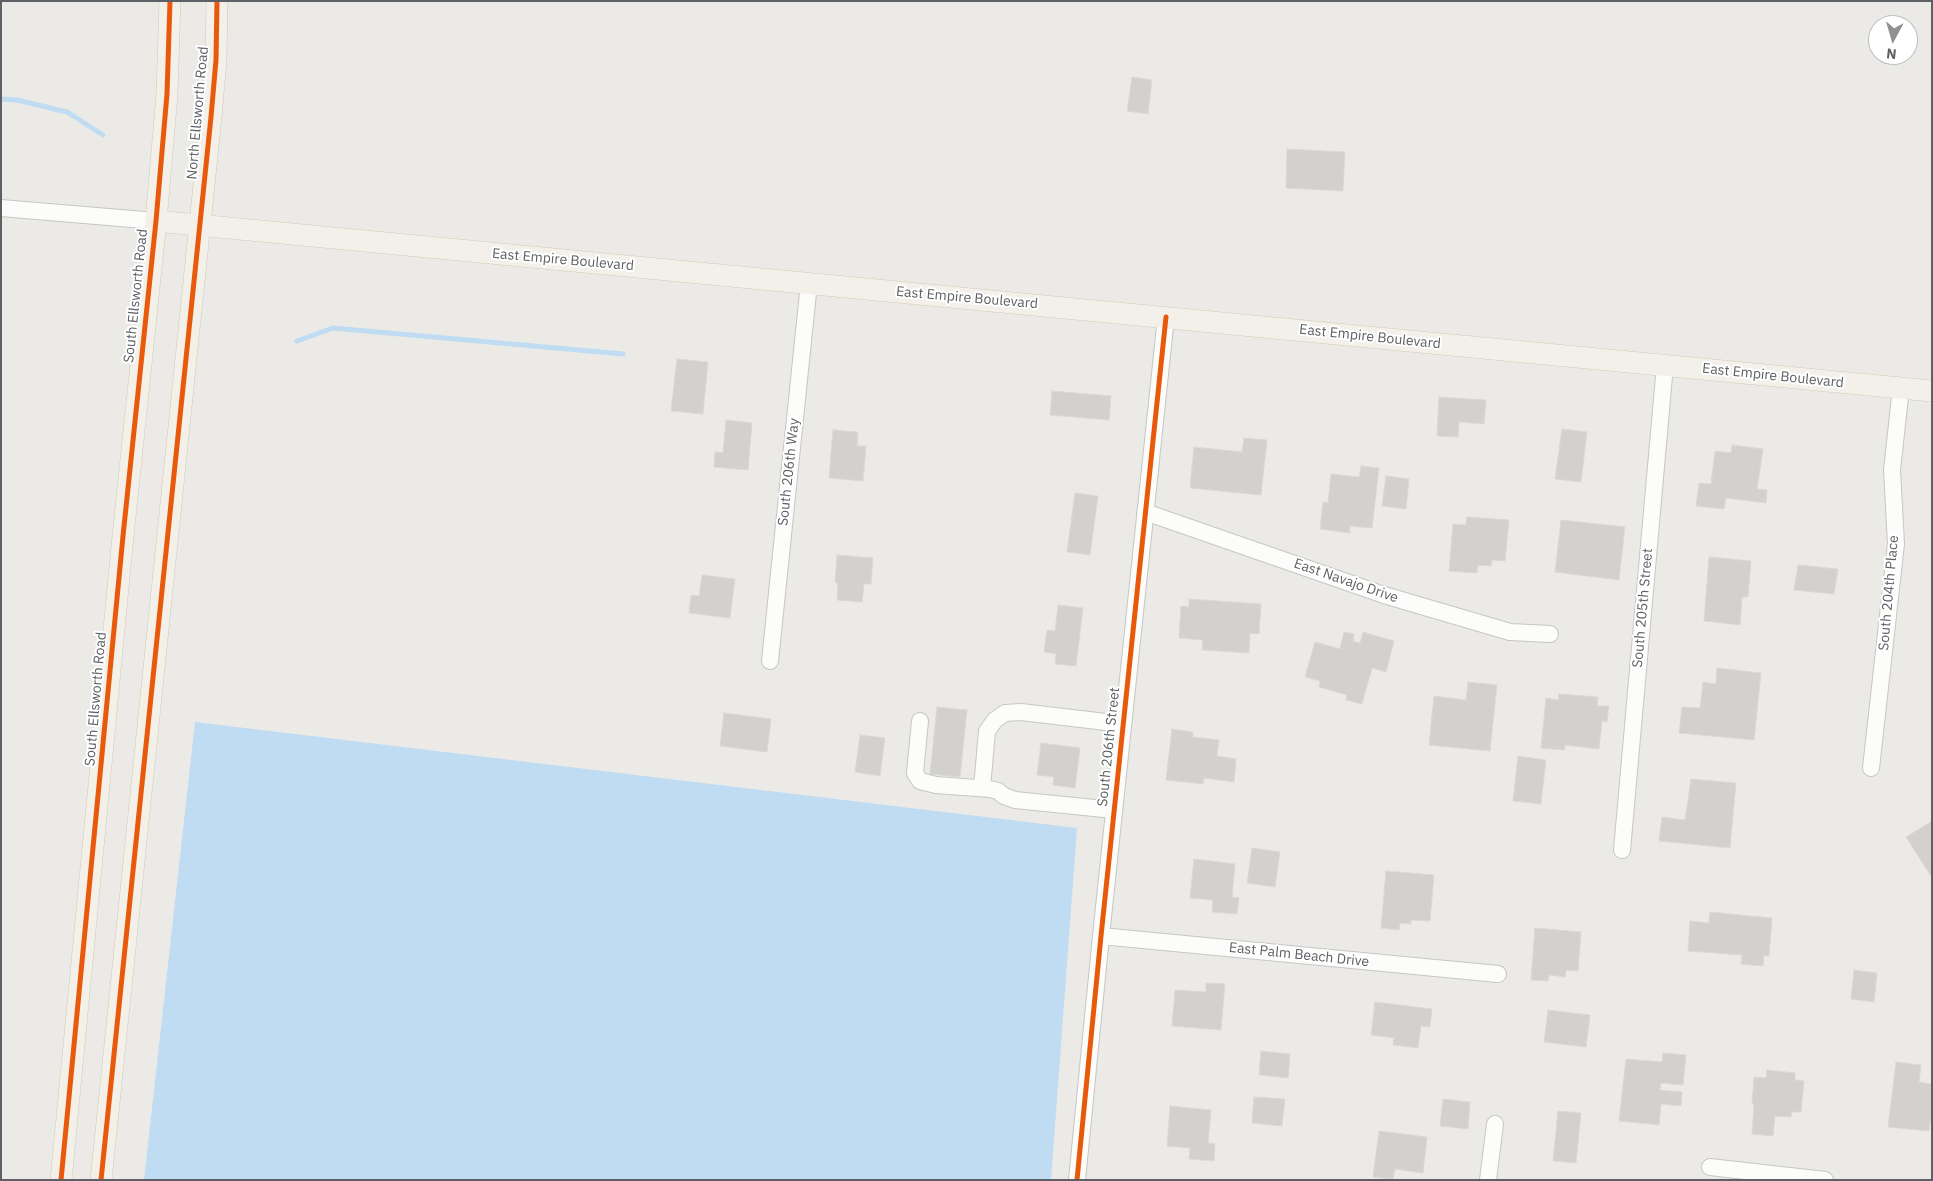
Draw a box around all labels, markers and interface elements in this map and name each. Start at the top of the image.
north arrow [1868,15,1918,65]
text: N [1886,44,1898,63]
street label: North Ellsworth Road [184,46,212,180]
street label: South Ellsworth Road [121,228,151,364]
street label: East Empire Boulevard [491,245,635,275]
street label: East Empire Boulevard [895,283,1039,313]
street label: East Empire Boulevard [1298,321,1442,353]
street label: East Empire Boulevard [1701,360,1845,392]
street label: South 206th Way [775,417,803,527]
street label: South 204th Place [1876,535,1902,651]
street label: South 205th Street [1629,548,1657,668]
street label: East Navajo Drive [1292,555,1400,607]
street label: South Ellsworth Road [82,631,110,767]
street label: South 206th Street [1094,687,1124,807]
street label: East Palm Beach Drive [1228,939,1370,971]

